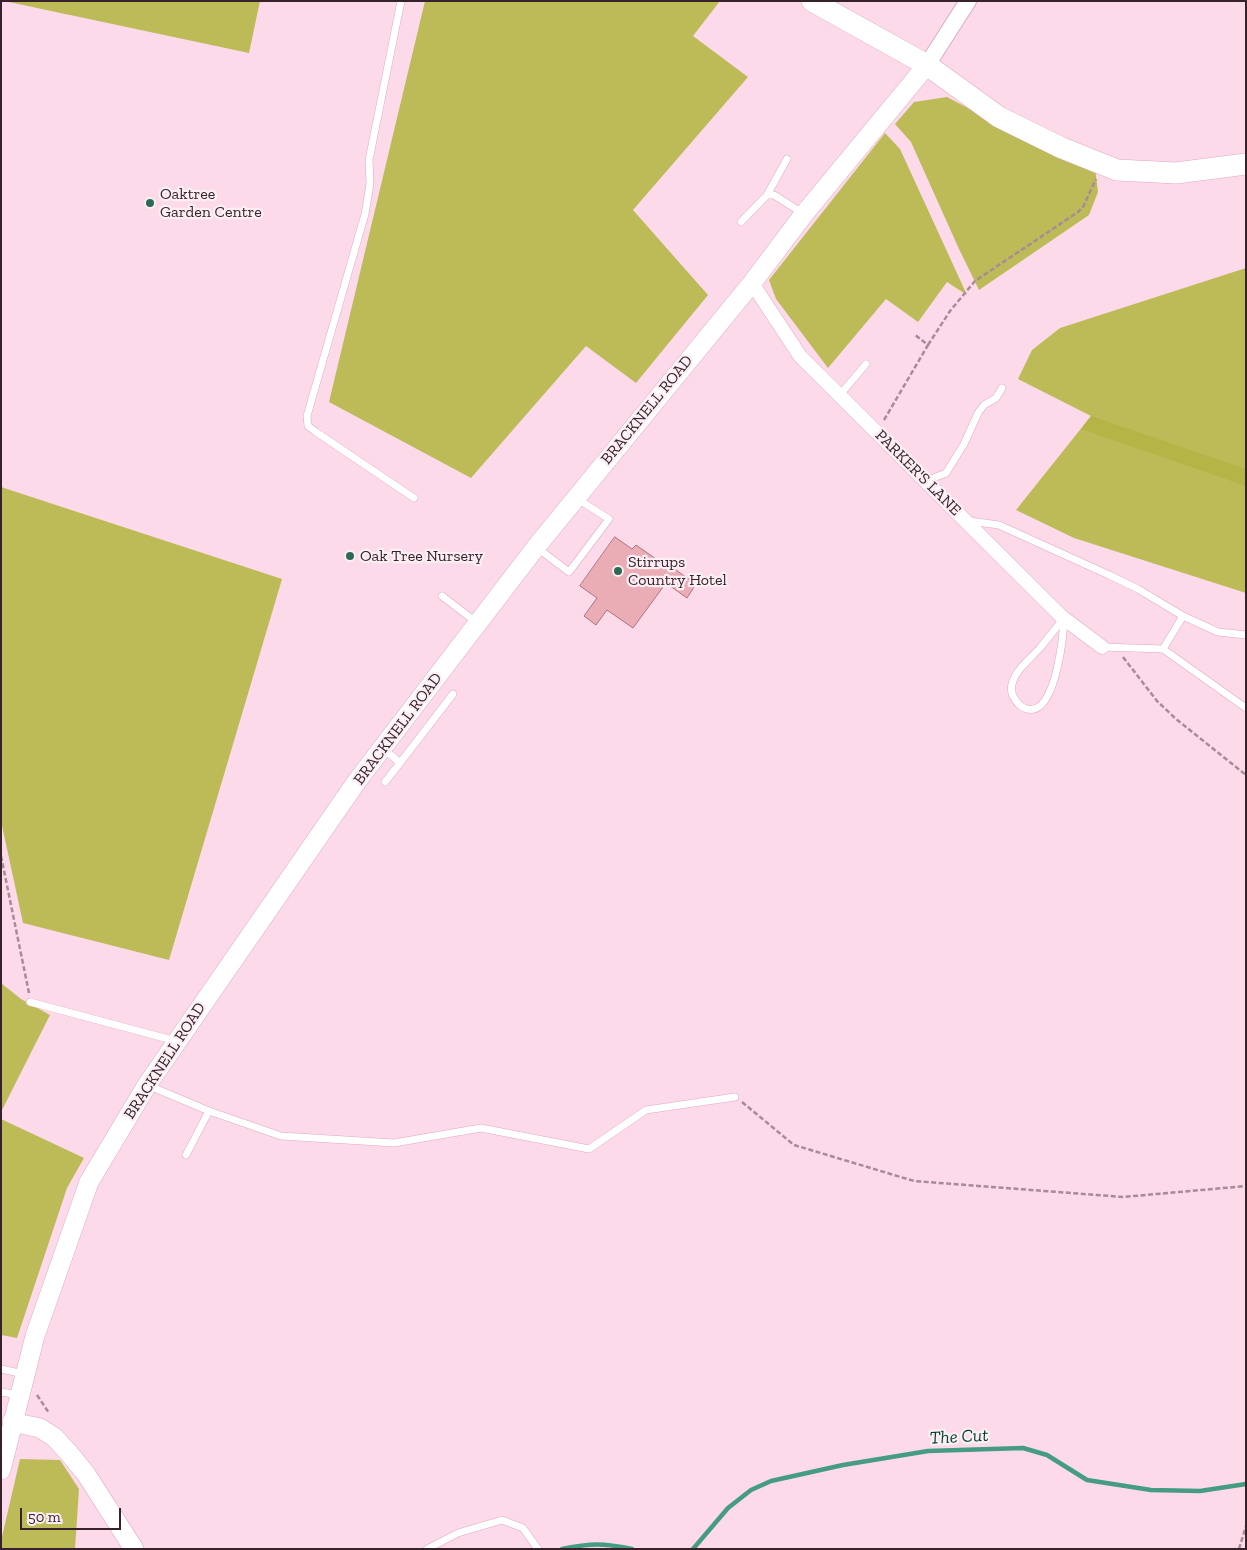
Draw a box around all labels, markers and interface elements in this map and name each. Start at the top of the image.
place label: Oaktree Garden Centre [160,184,262,222]
marker: Oaktree Garden Centre [144,197,156,209]
street label: BRACKNELL ROAD [597,352,697,468]
street label: PARKER'S LANE [871,426,965,520]
place label: Oak Tree Nursery [360,546,483,566]
marker: Oak Tree Nursery [344,550,356,562]
place label: Stirrups Country Hotel [628,552,727,590]
marker: Stirrups Country Hotel [612,565,624,577]
street label: BRACKNELL ROAD [350,669,446,789]
street label: BRACKNELL ROAD [120,999,210,1123]
water label: The Cut [929,1425,989,1449]
scale bar [22,1498,124,1530]
text: 50 m [28,1508,61,1526]

